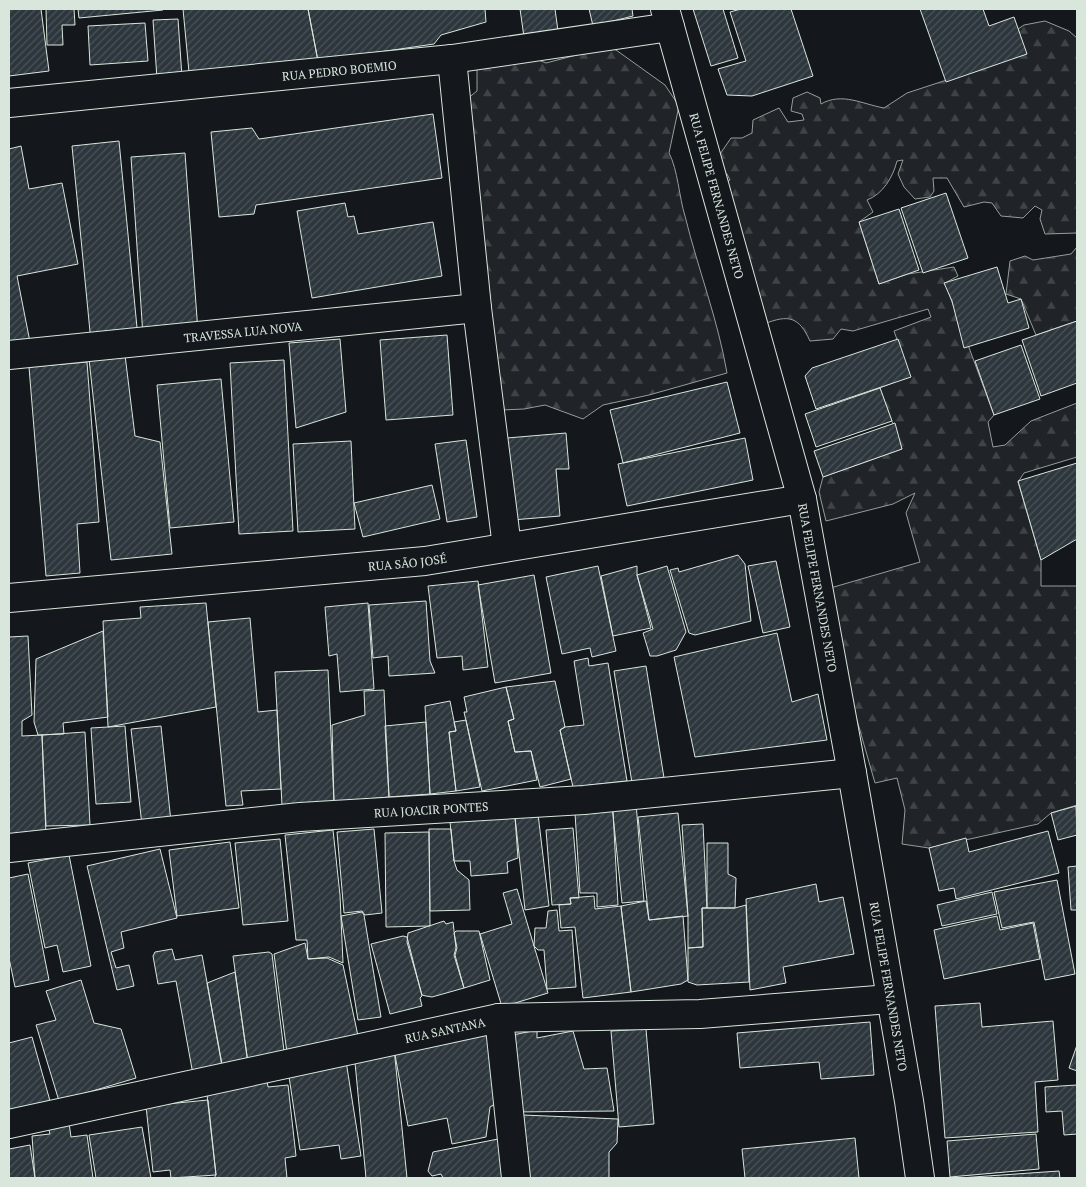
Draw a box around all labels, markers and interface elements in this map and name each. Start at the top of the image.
street label: RUA PEDRO BOEMIO [281,57,398,83]
street label: RUA FELIPE FERNANDES NETO [687,111,748,281]
street label: TRAVESSA LUA NOVA [183,318,304,345]
street label: RUA FELIPE FERNANDES NETO [795,502,841,674]
street label: RUA SÃO JOSÉ [367,550,448,574]
street label: RUA JOACIR PONTES [373,798,489,820]
street label: RUA FELIPE FERNANDES NETO [867,901,911,1072]
street label: RUA SANTANA [403,1014,487,1046]

